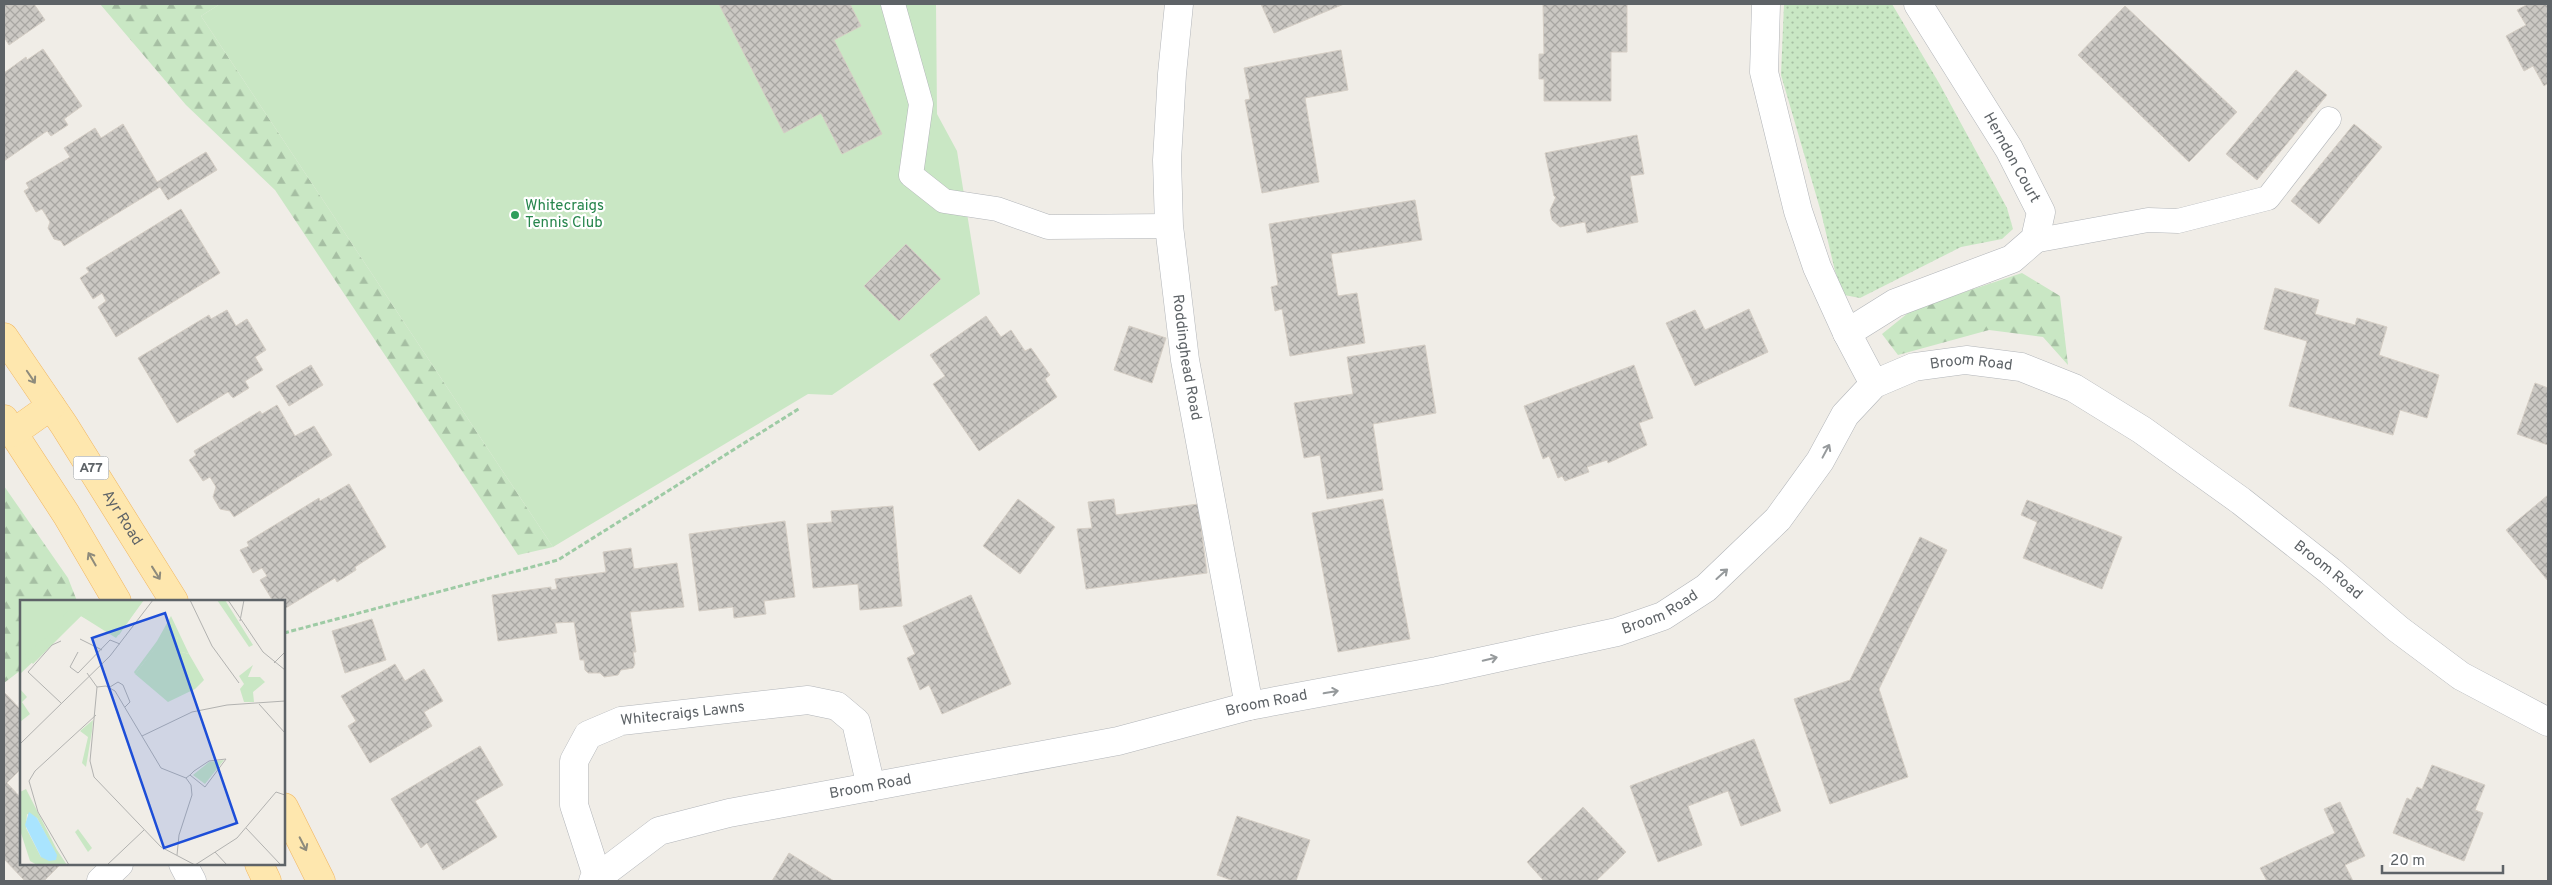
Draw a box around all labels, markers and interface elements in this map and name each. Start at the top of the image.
street label: Herndon Court [1978,110,2044,206]
place label: Whitecraigs Tennis Club [525,197,604,233]
marker: Whitecraigs Tennis Club [509,209,521,221]
street label: Roddinghead Road [1168,293,1205,422]
street label: Broom Road [1929,350,2014,375]
one-way arrow [26,370,36,384]
one-way arrow [1821,444,1831,458]
road number: A77 [74,456,108,479]
street label: Ayr Road [98,487,146,549]
street label: Broom Road [2290,536,2366,604]
one-way arrow [87,552,97,567]
one-way arrow [152,565,162,579]
one-way arrow [1715,569,1728,580]
street label: Broom Road [1619,586,1702,639]
inset map [20,600,285,865]
one-way arrow [1482,654,1498,663]
street label: Broom Road [1223,686,1309,721]
one-way arrow [1323,686,1339,696]
street label: Whitecraigs Lawns [619,698,746,730]
street label: Broom Road [828,770,913,804]
one-way arrow [299,836,308,851]
scale bar [2382,842,2503,874]
text: 20 m [2390,852,2425,871]

